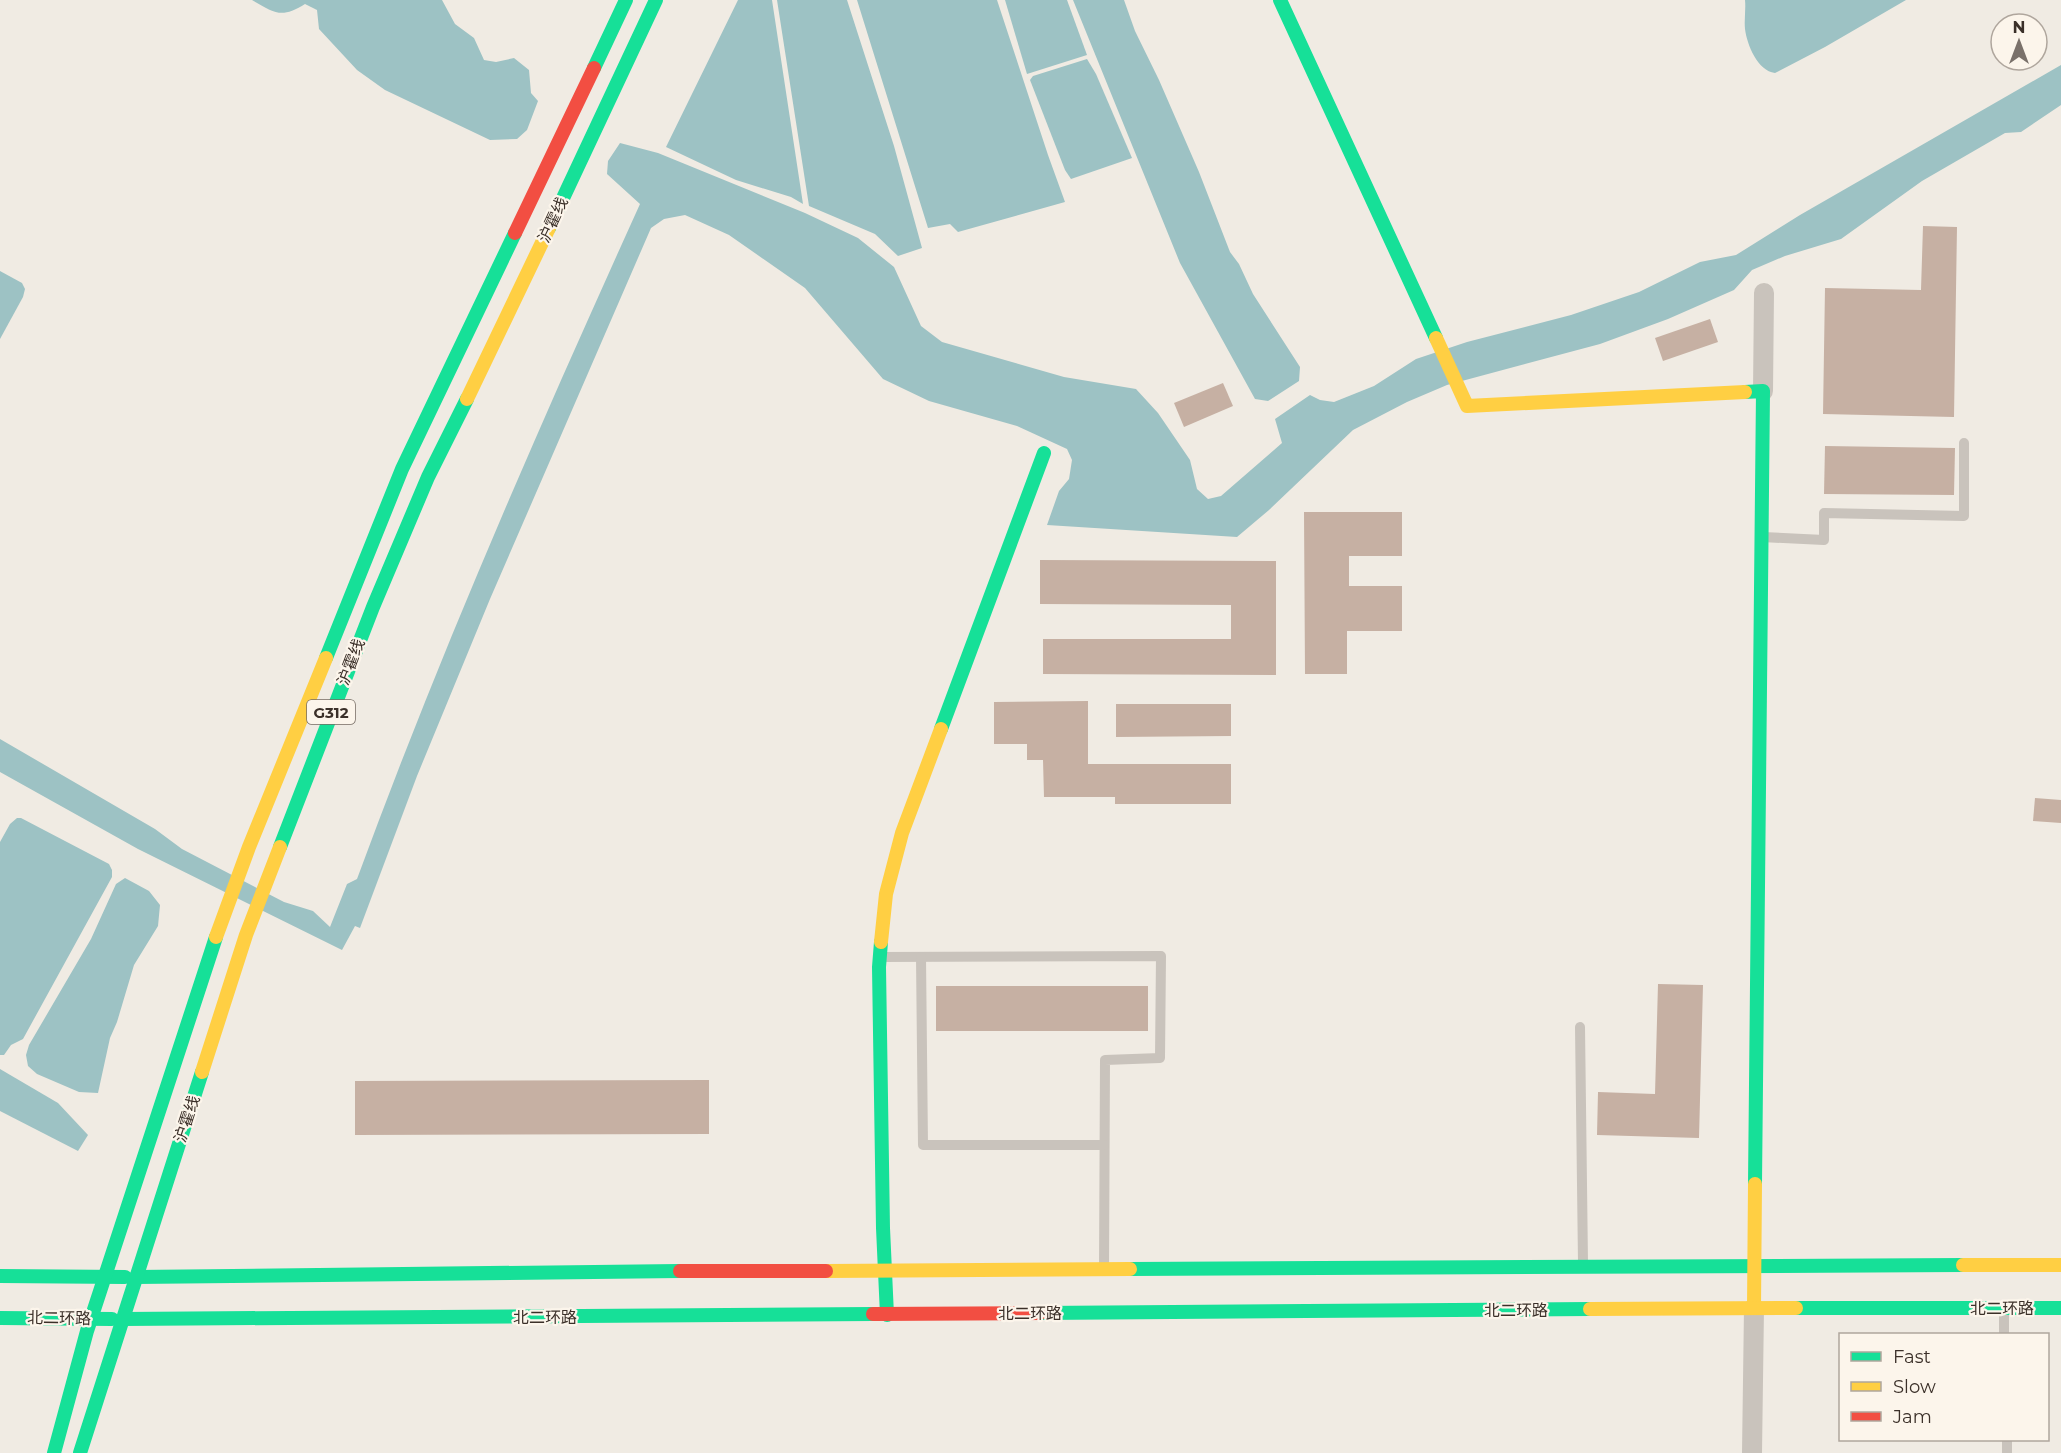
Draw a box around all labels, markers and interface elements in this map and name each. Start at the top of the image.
north arrow [1989,12,2049,72]
text: N [2013,18,2025,37]
street label: 沪霍线 [534,194,572,246]
street label: 沪霍线 [334,636,368,688]
road number: G312 [307,700,355,724]
street label: 沪霍线 [171,1093,203,1145]
street label: 北二环路 [1970,1299,2034,1318]
street label: 北二环路 [1484,1301,1548,1320]
street label: 北二环路 [998,1304,1062,1323]
street label: 北二环路 [27,1308,91,1328]
street label: 北二环路 [513,1308,577,1327]
legend [1839,1333,2049,1441]
text: Fast [1893,1346,1931,1368]
text: Slow [1893,1376,1936,1398]
text: Jam [1892,1406,1932,1428]

